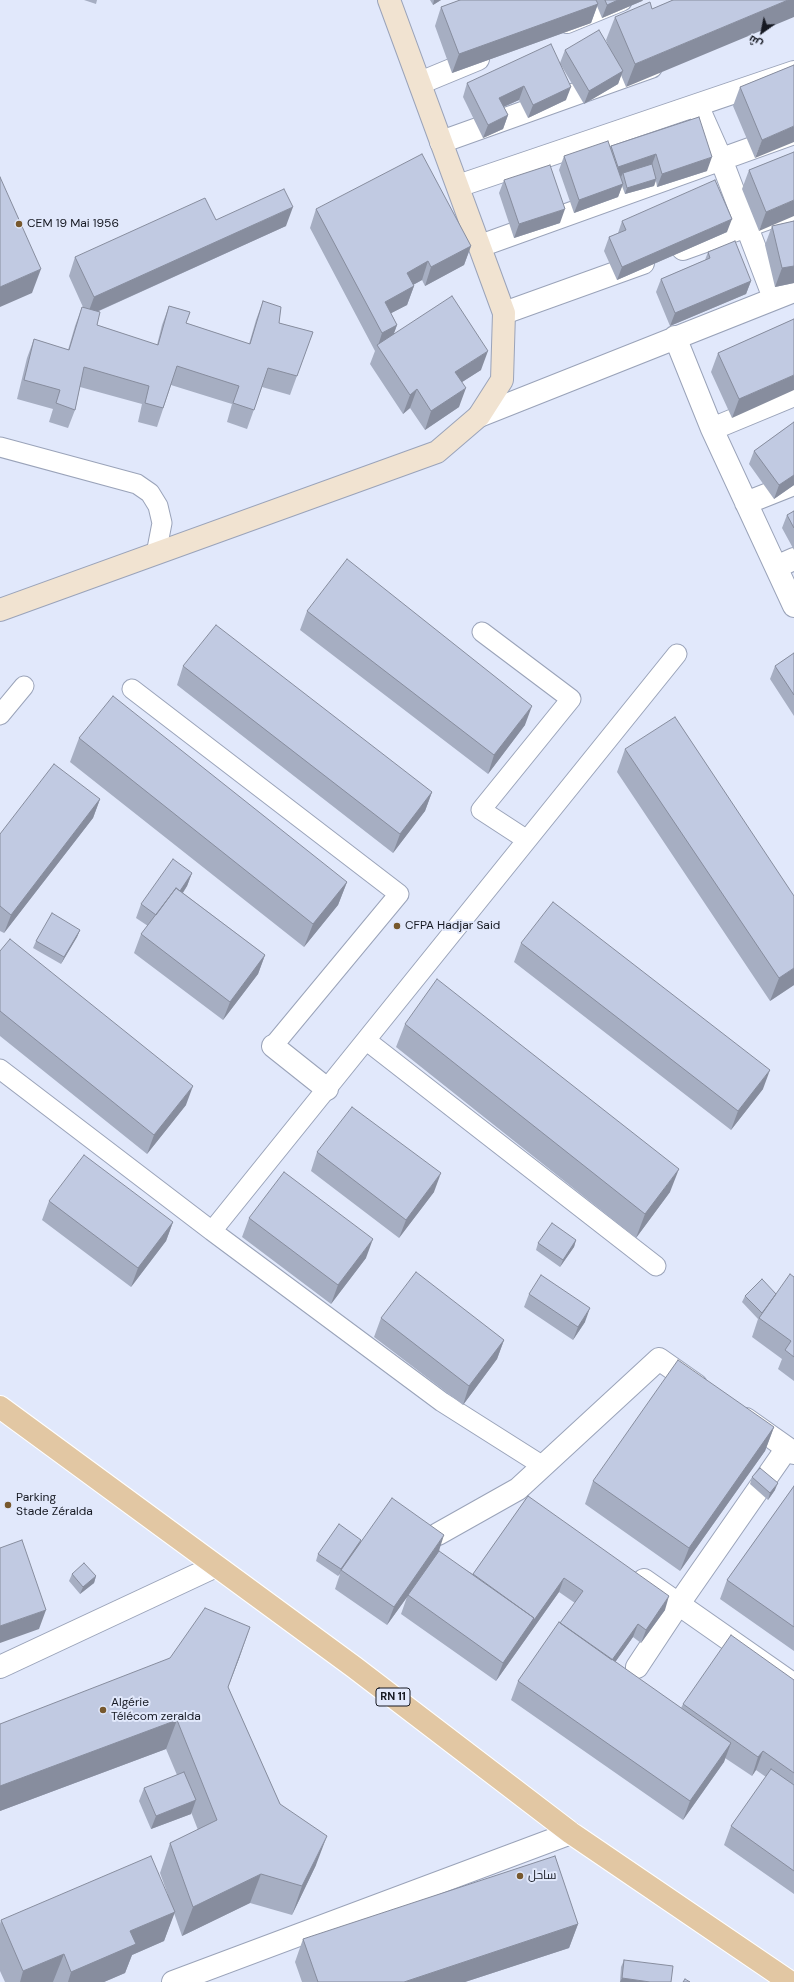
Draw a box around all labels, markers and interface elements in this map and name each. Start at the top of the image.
north arrow [742,12,782,52]
text: ش [746,32,765,52]
place label: CEM 19 Mai 1956 [27,217,119,231]
marker: CEM 19 Mai 1956 [14,219,24,229]
place label: CFPA Hadjar Said [405,919,500,933]
marker: CFPA Hadjar Said [392,921,402,931]
place label: Parking Stade Zéralda [16,1491,93,1519]
marker: Parking Stade Zéralda [3,1500,13,1510]
road number: RN 11 [376,1688,410,1706]
place label: Algérie Télécom zeralda [111,1696,201,1724]
marker: Algérie Télécom zeralda [98,1705,108,1715]
place label: ساحل [528,1869,557,1883]
marker: ساحل [515,1871,525,1881]

